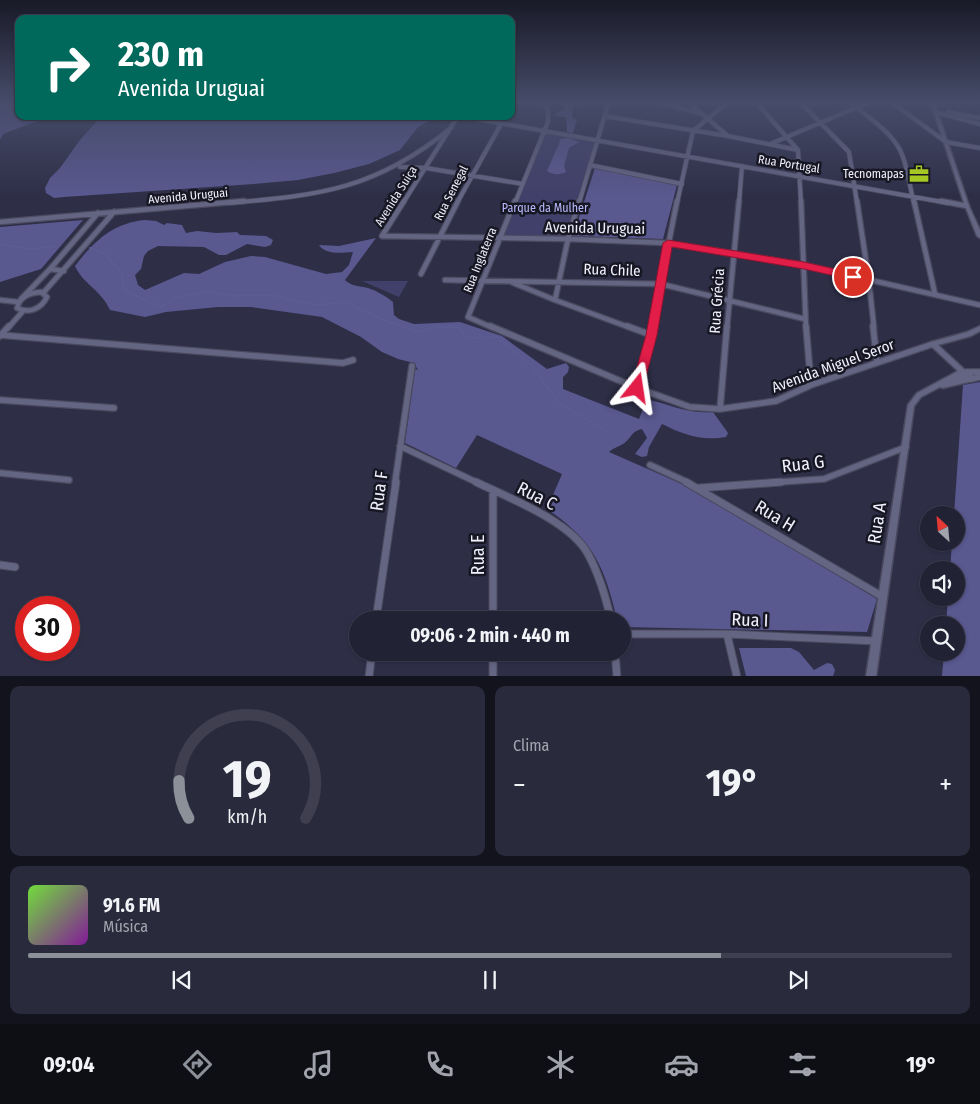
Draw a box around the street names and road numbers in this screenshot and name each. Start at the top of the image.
street label: Rua Portugal [757,152,821,176]
street label: Avenida Suiça [372,163,420,229]
street label: Rua Senegal [431,163,471,223]
street label: Avenida Uruguai [147,186,229,206]
street label: Avenida Uruguai [545,218,645,238]
street label: Rua Inglaterra [461,225,499,295]
street label: Rua Chile [583,260,641,280]
street label: Rua Grécia [706,268,728,334]
street label: Avenida Miguel Seror [769,335,898,397]
street label: Rua G [781,450,825,478]
street label: Rua F [365,469,393,512]
street label: Rua C [514,477,560,515]
street label: Rua H [751,495,799,537]
street label: Rua A [863,500,891,545]
street label: Rua E [467,535,489,575]
street label: Rua I [731,608,769,632]

